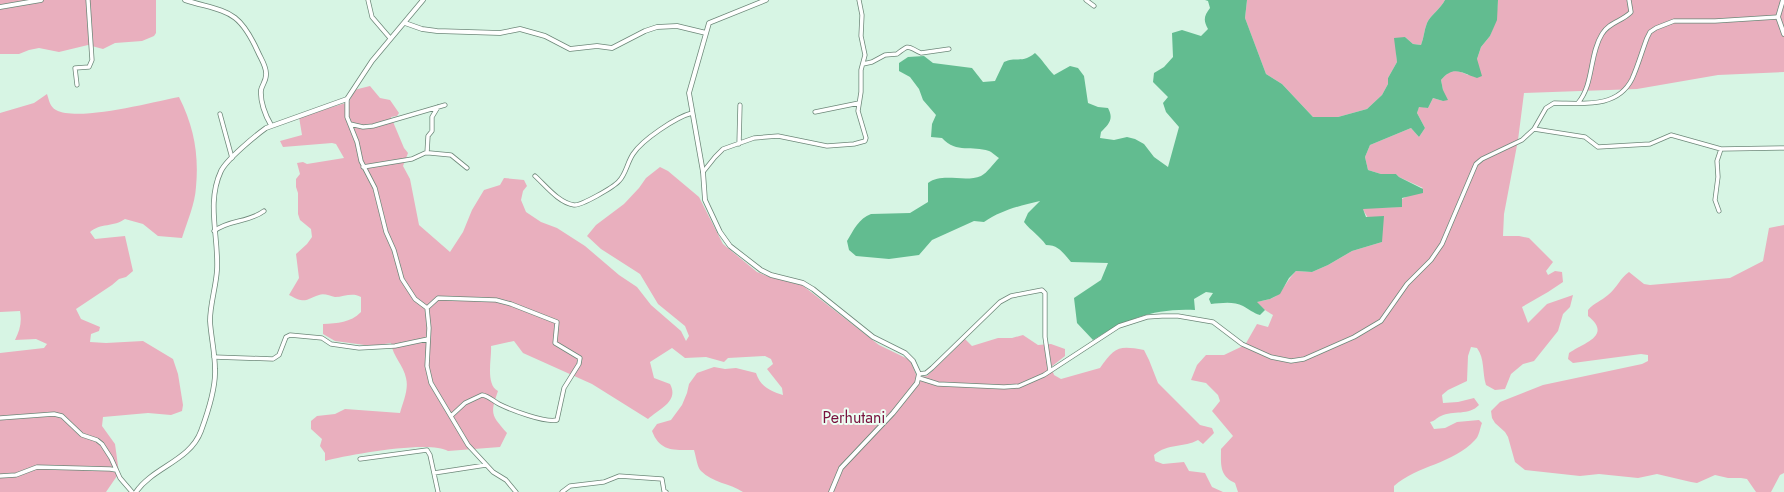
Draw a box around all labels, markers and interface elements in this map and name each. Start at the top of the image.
park label: Perhutani [823,406,885,429]

